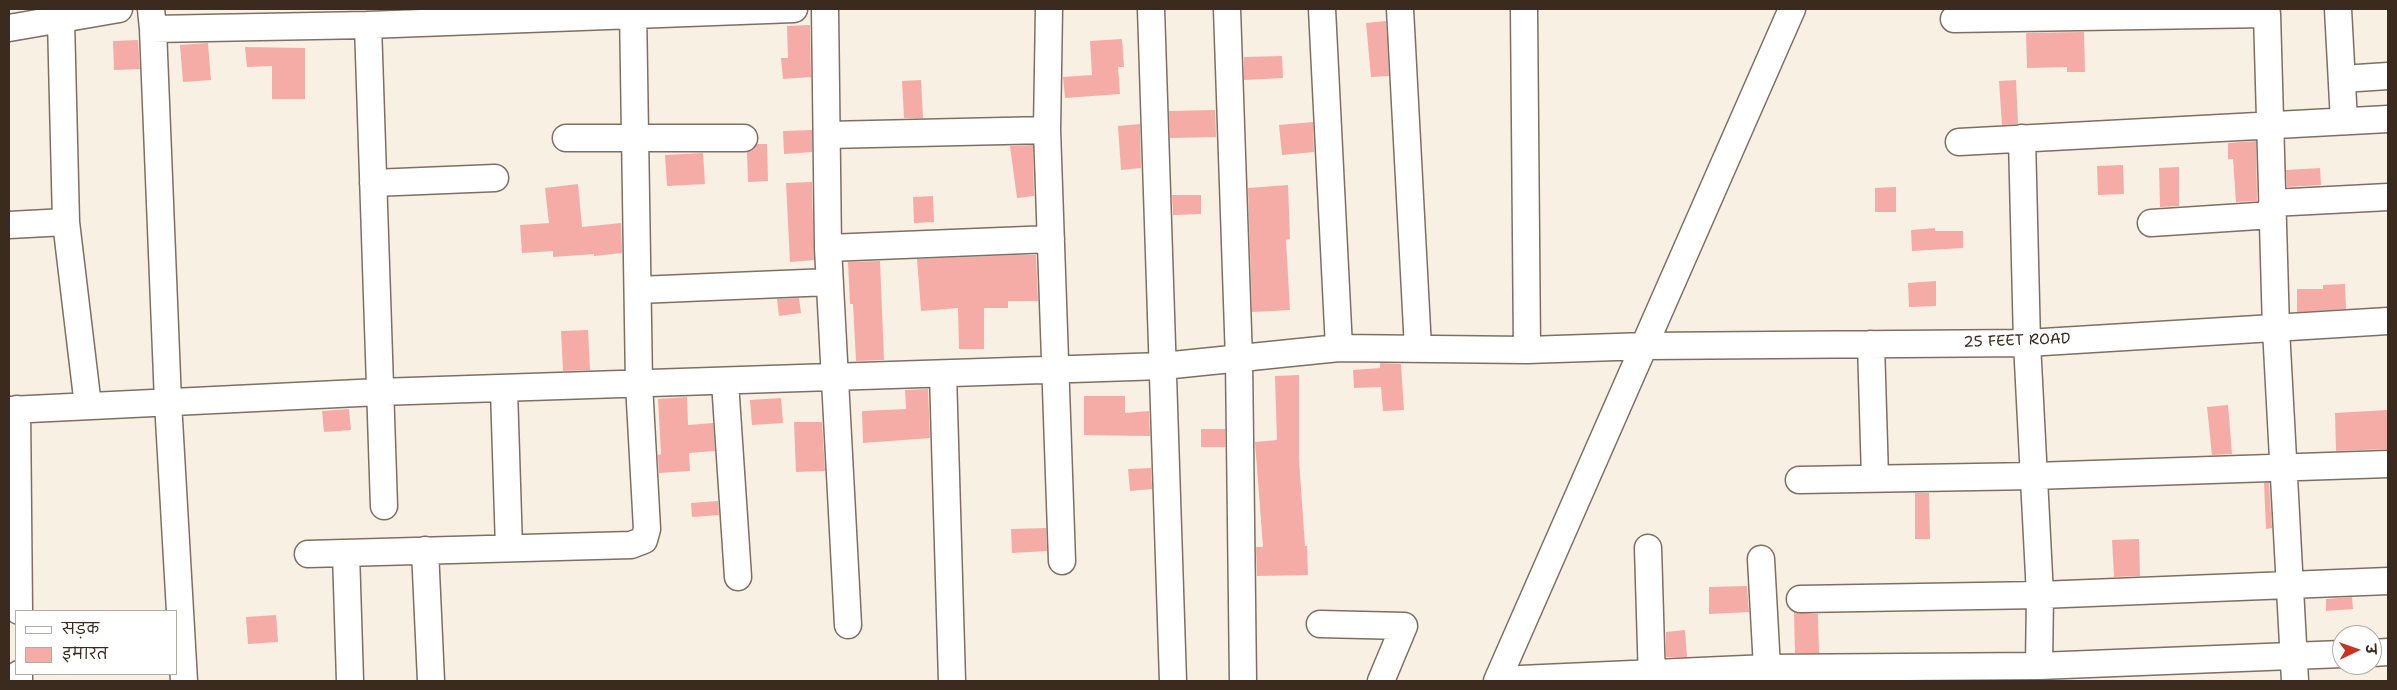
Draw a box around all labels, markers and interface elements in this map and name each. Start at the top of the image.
street label: 25 FEET ROAD [1963,330,2071,352]
legend [15,610,178,675]
text: सड़क [62,619,99,639]
north arrow [2332,625,2382,675]
text: इमारत [62,644,108,664]
text: उ [2362,644,2380,654]

